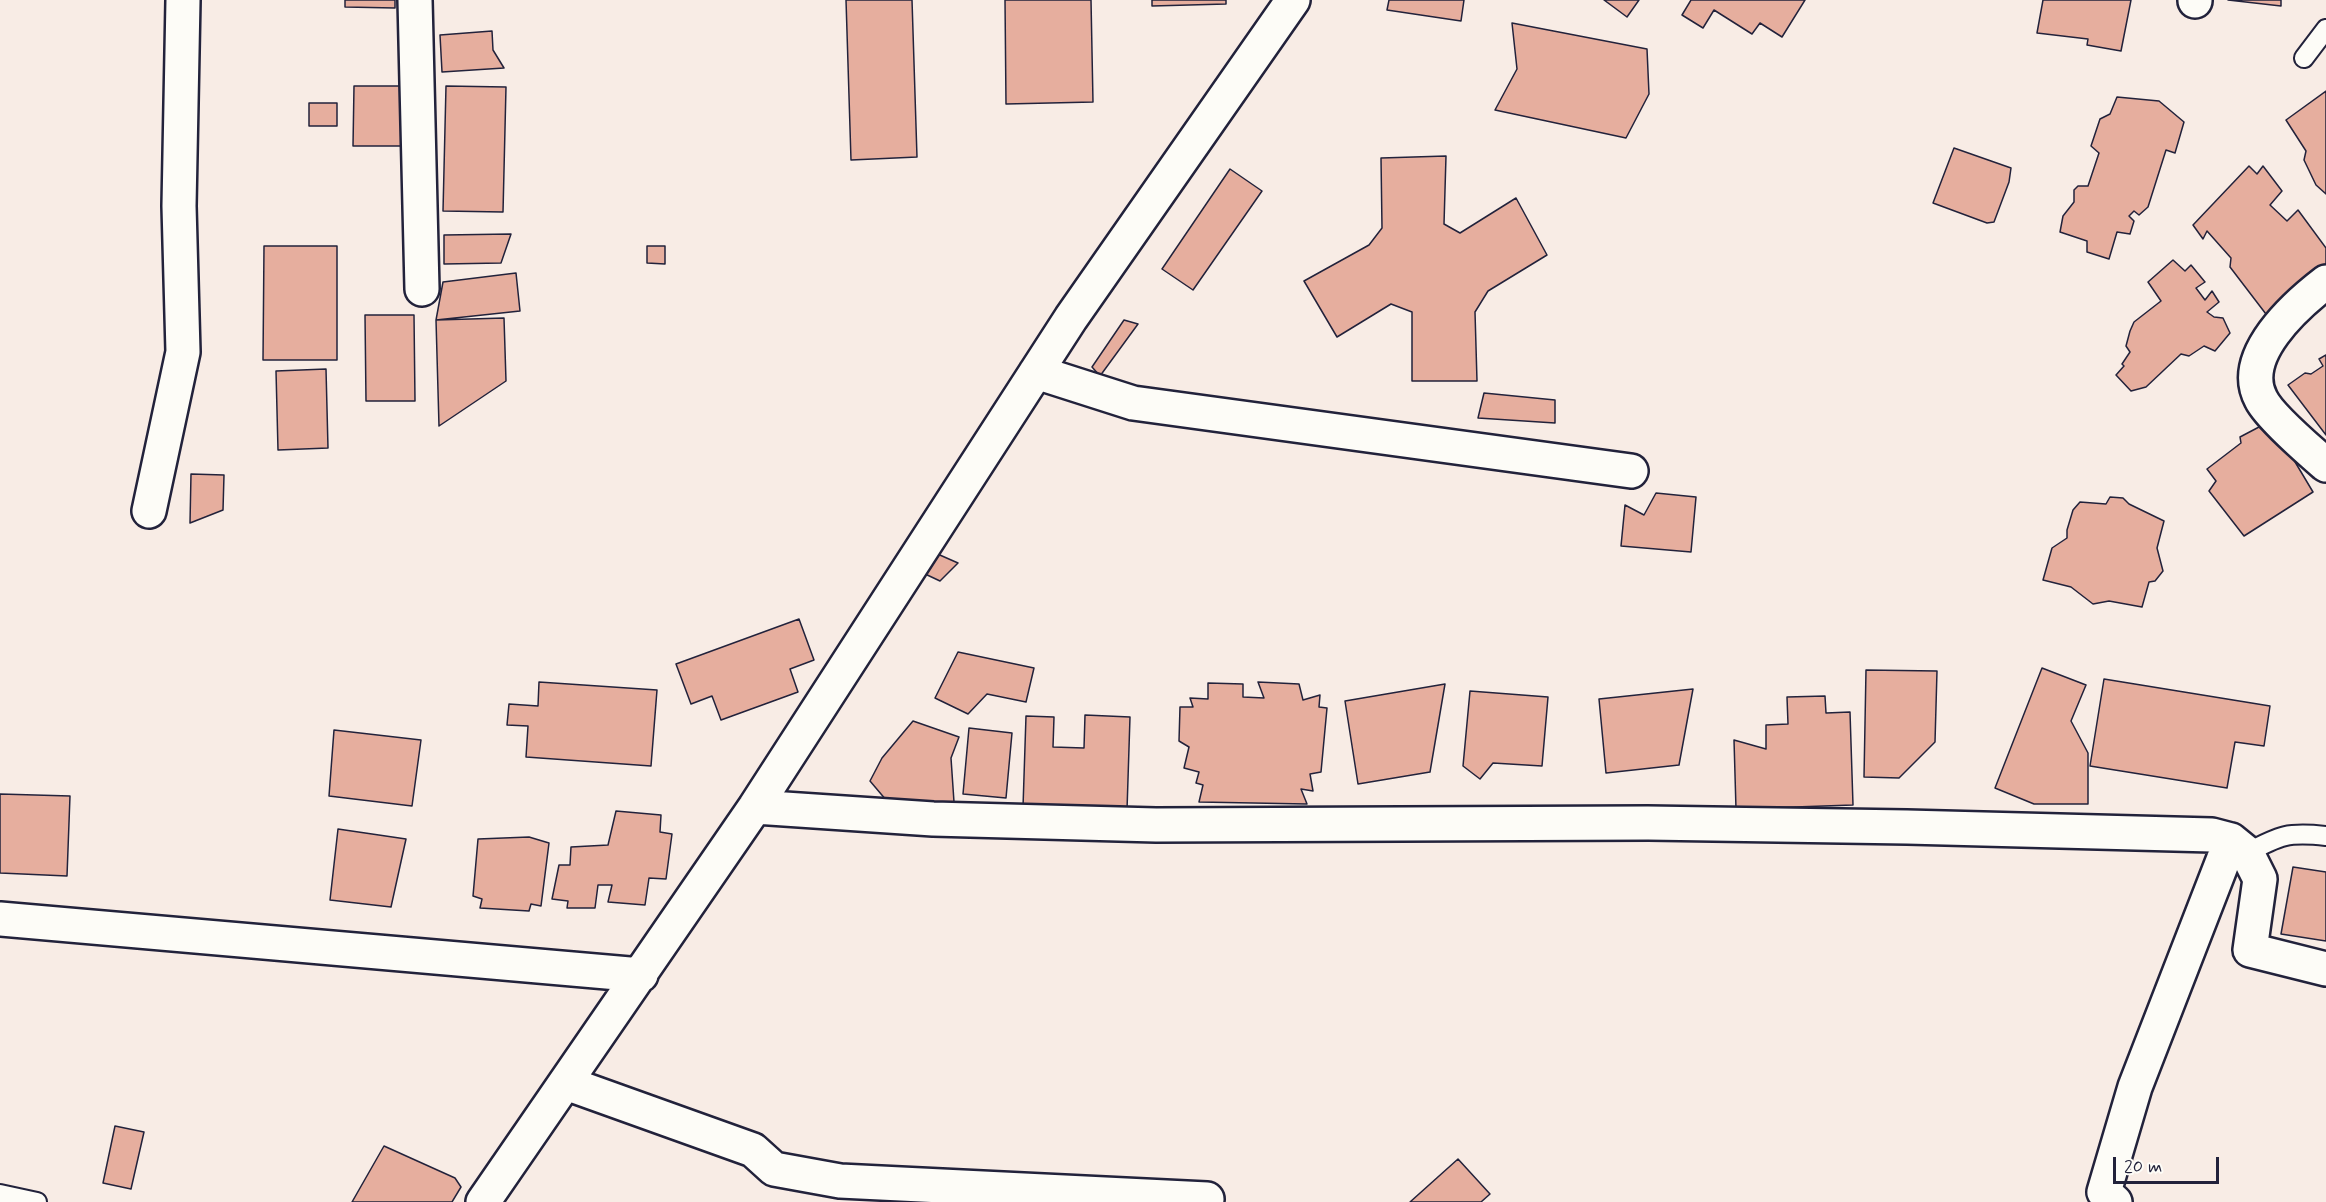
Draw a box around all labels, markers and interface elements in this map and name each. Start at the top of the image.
scale bar [2116,1145,2222,1183]
text: 20 m [2124,1155,2162,1179]

